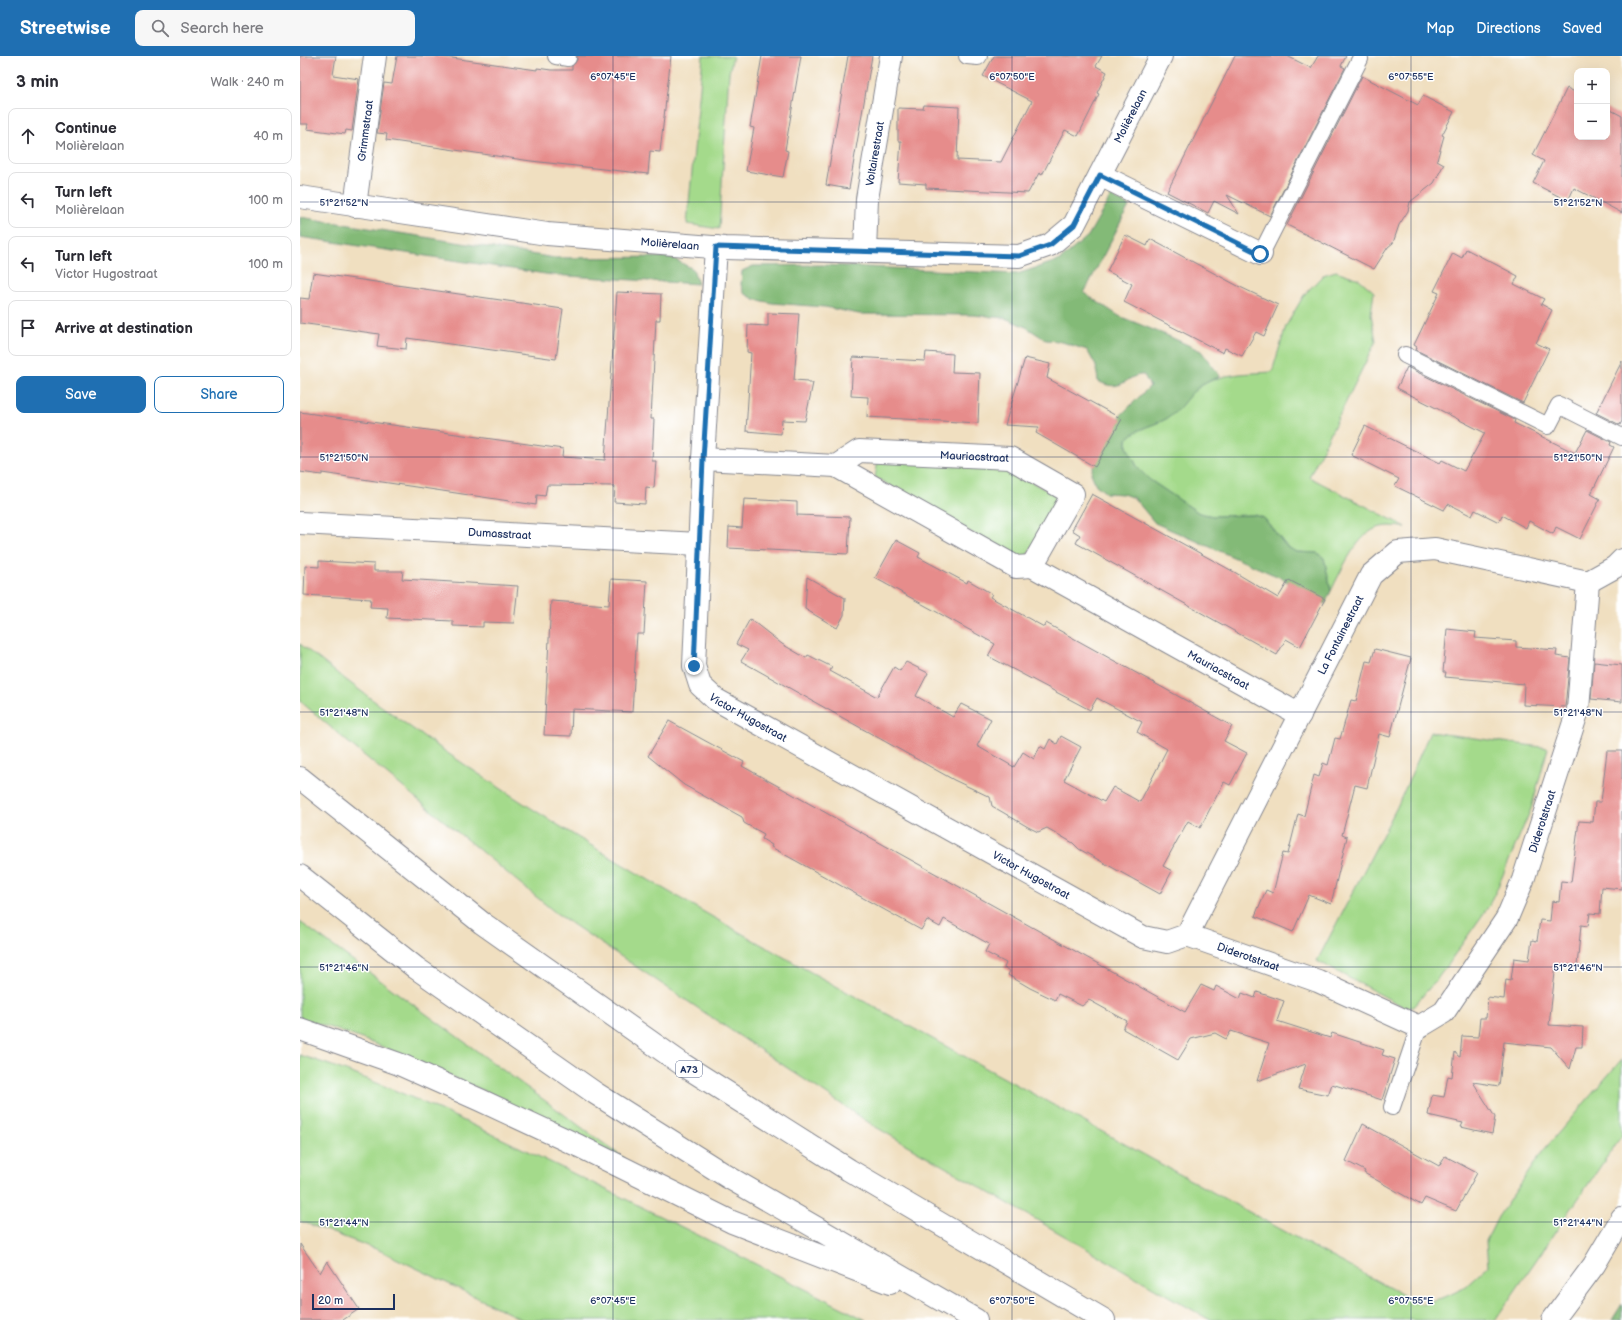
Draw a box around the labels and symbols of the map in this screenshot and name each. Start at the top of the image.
text: 6°07'45"E [590,71,636,83]
text: 6°07'50"E [989,71,1035,83]
text: 6°07'55"E [1388,71,1434,83]
street label: Molièrelaan [1111,87,1150,145]
street label: Grimmstraat [355,99,376,162]
street label: Voltairestraat [863,120,887,187]
text: 51°21'52"N [320,197,368,209]
text: 51°21'52"N [1554,197,1602,209]
street label: Molièrelaan [640,235,700,253]
route start [1251,245,1269,263]
street label: Mauriacstraat [940,449,1010,465]
text: 51°21'50"N [320,452,368,464]
text: 51°21'50"N [1554,452,1602,464]
street label: Dumasstraat [468,526,532,542]
street label: La Fontainestraat [1315,593,1367,677]
street label: Mauriacstraat [1185,648,1252,693]
route end [685,657,703,675]
street label: Victor Hugostraat [706,691,790,745]
text: 51°21'48"N [319,707,369,719]
text: 51°21'48"N [1553,707,1603,719]
street label: Diderotstraat [1526,788,1559,854]
street label: Victor Hugostraat [990,849,1073,902]
street label: Diderotstraat [1215,940,1282,974]
text: 51°21'46"N [319,962,369,974]
text: 51°21'46"N [1553,962,1603,974]
road number: A73 [676,1061,702,1077]
text: 51°21'44"N [319,1217,369,1229]
text: 51°21'44"N [1553,1217,1603,1229]
scale bar [312,1292,395,1311]
text: 6°07'45"E [590,1295,636,1307]
text: 6°07'50"E [989,1295,1035,1307]
text: 6°07'55"E [1388,1295,1434,1307]

